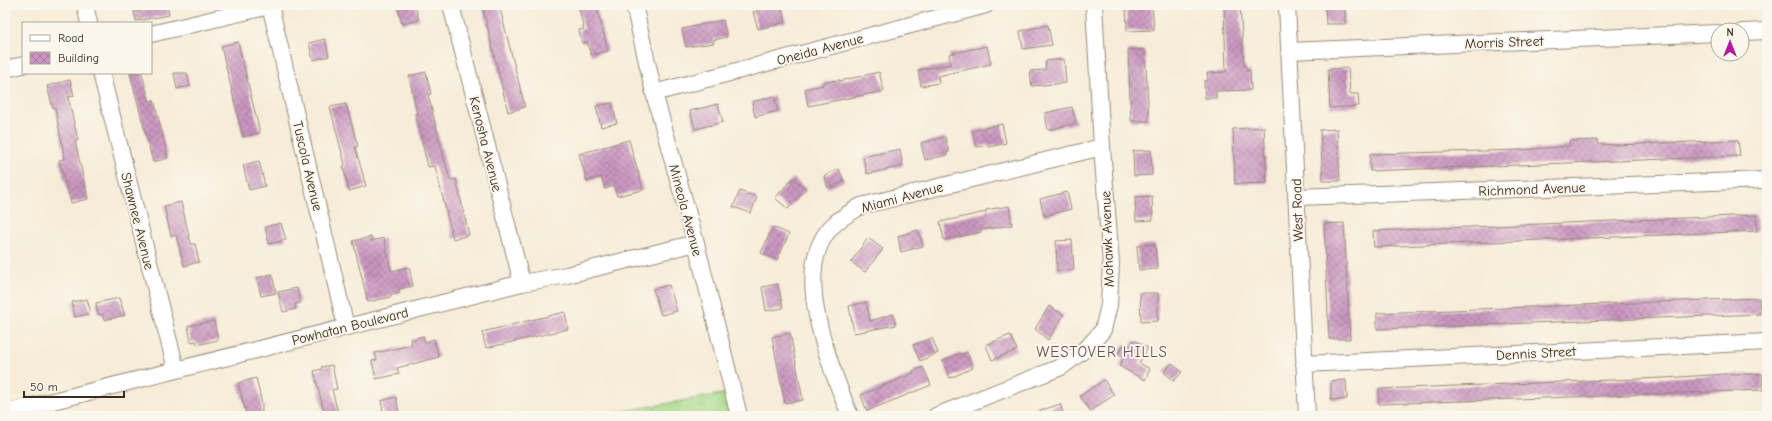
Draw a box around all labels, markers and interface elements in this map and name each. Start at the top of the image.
legend [22,22,152,74]
north arrow [1710,22,1750,62]
text: N [1726,26,1734,39]
street label: Oneida Avenue [775,30,865,69]
text: Road [58,31,84,45]
street label: Morris Street [1464,33,1545,52]
text: Building [58,51,99,65]
street label: Kenosha Avenue [465,95,506,194]
street label: Tuscola Avenue [289,119,326,213]
street label: Mineola Avenue [665,162,706,258]
street label: Shawnee Avenue [117,171,158,272]
street label: Miami Avenue [859,178,945,217]
street label: West Road [1288,178,1307,242]
street label: Richmond Avenue [1478,179,1586,200]
street label: Mohawk Avenue [1097,191,1118,287]
street label: Powhatan Boulevard [290,304,410,349]
district label: WESTOVER HILLS [1036,343,1168,361]
street label: Dennis Street [1496,343,1577,364]
scale bar [24,373,124,399]
text: 50 m [30,380,58,394]

